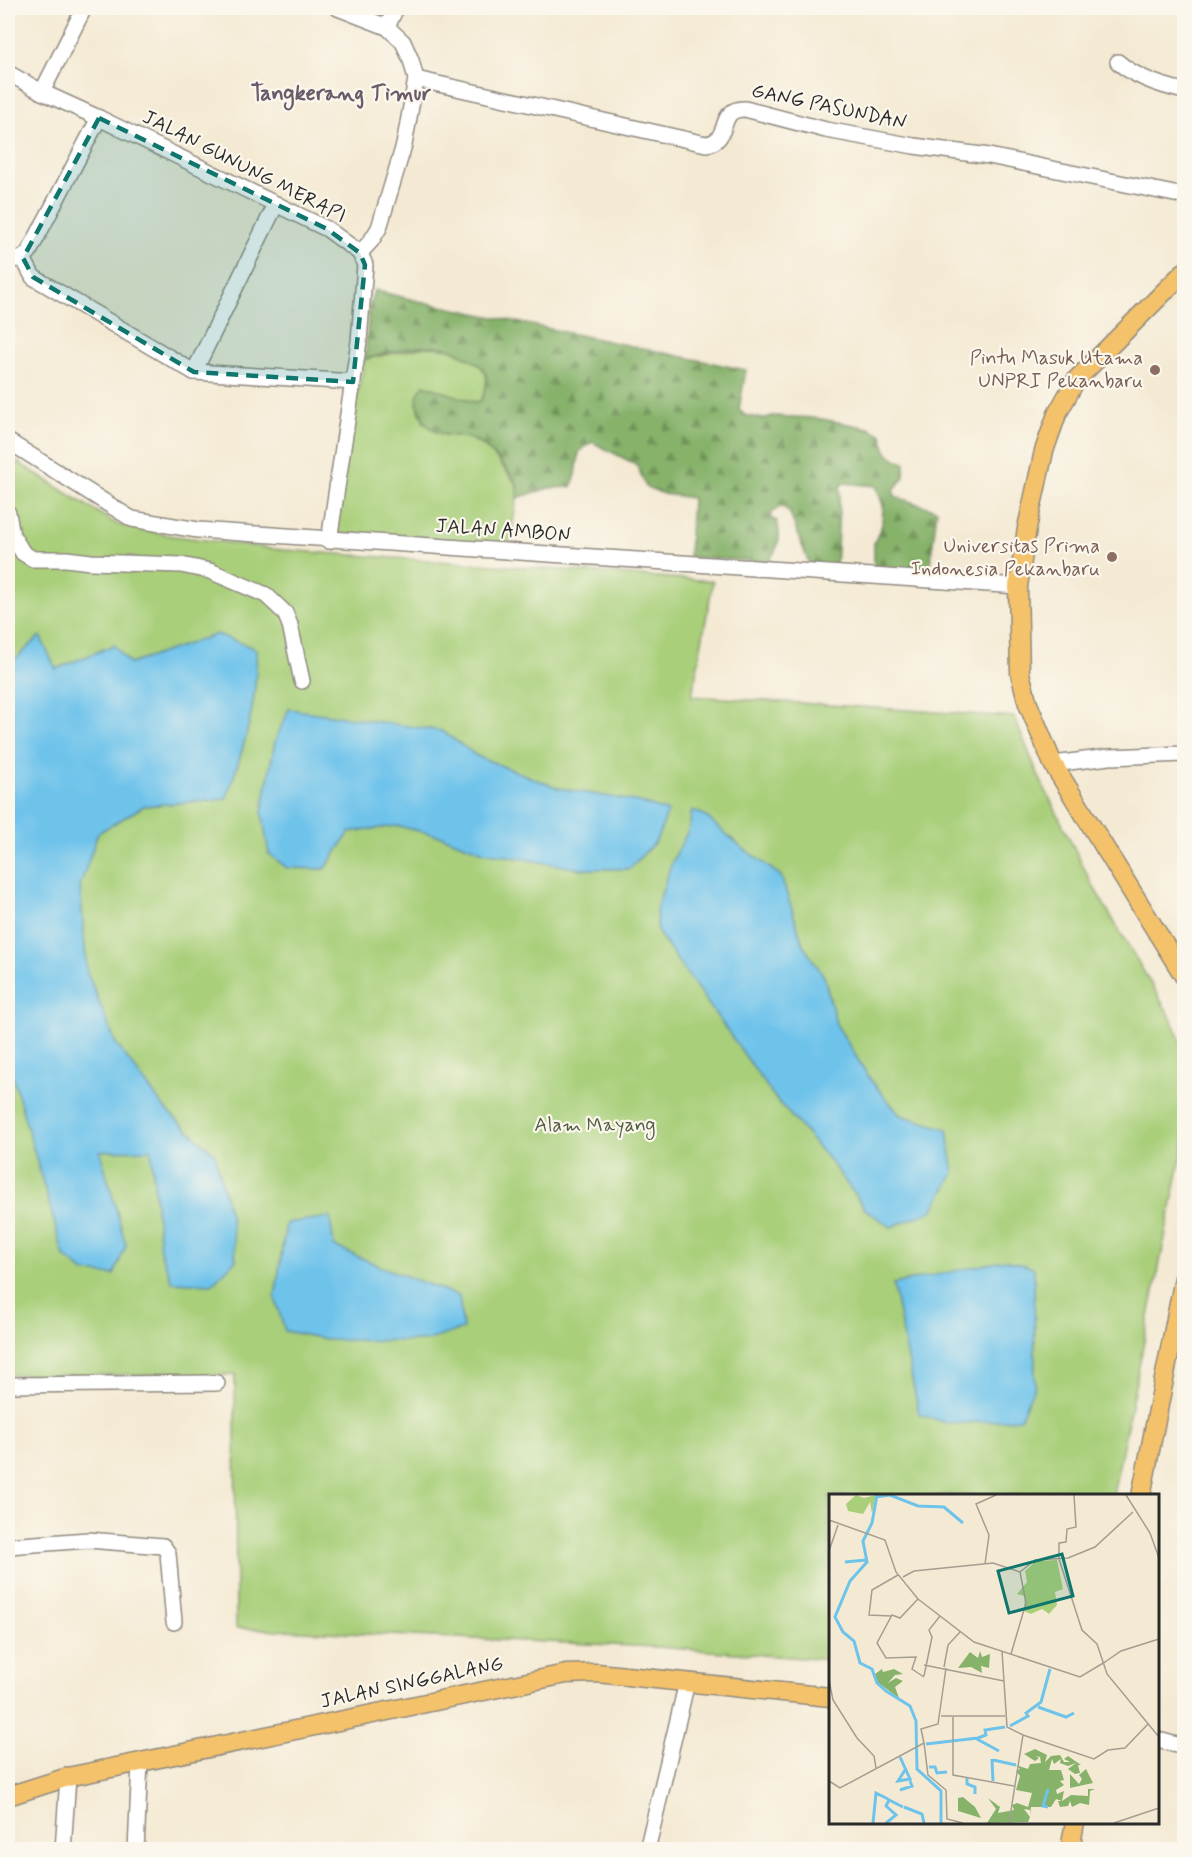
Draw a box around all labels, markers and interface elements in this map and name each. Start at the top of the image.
street label: GANG PASUNDAN [749,77,909,137]
district label: Tangkerang Timur [251,80,432,111]
street label: JALAN GUNUNG MERAPI [138,104,350,230]
place label: Pintu Masuk Utama UNPRI Pekanbaru [970,345,1143,395]
marker: Pintu Masuk Utama UNPRI Pekanbaru [1148,363,1162,377]
street label: JALAN AMBON [435,513,571,549]
place label: Universitas Prima Indonesia Pekanbaru [911,533,1100,583]
marker: Universitas Prima Indonesia Pekanbaru [1105,550,1119,564]
park label: Alam Mayang [534,1112,656,1140]
inset map [829,1494,1159,1824]
street label: JALAN SINGGALANG [318,1650,506,1716]

